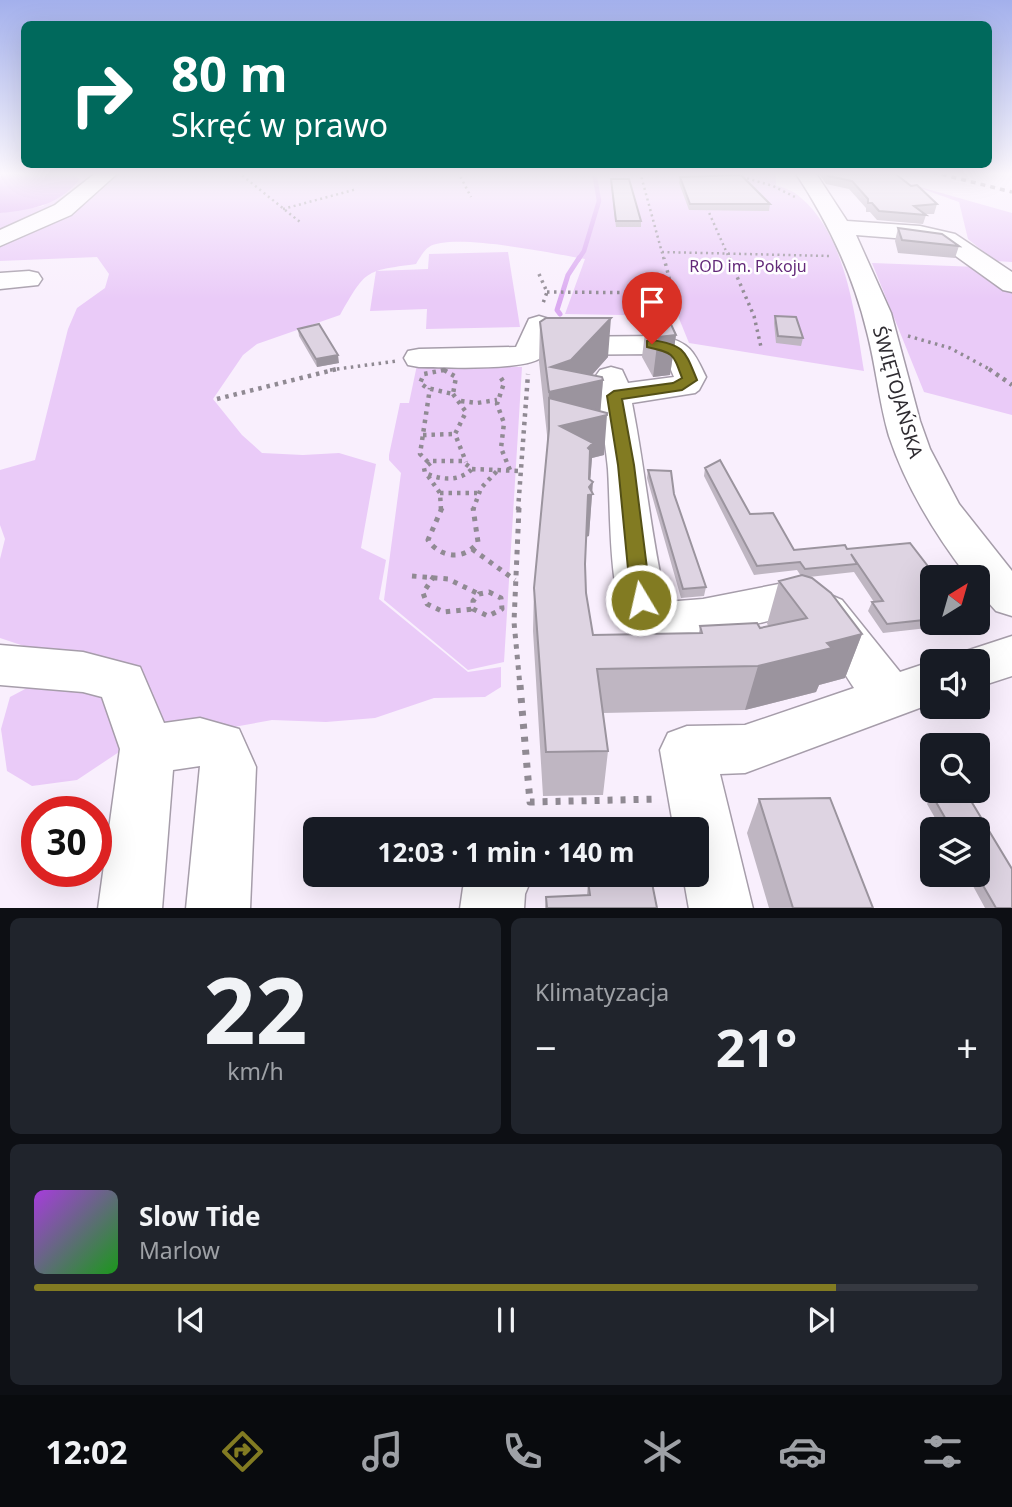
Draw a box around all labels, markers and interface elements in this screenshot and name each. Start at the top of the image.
text: 80 m [171,40,288,106]
icon: right [56,49,147,140]
text: Skręć w prawo [171,103,388,146]
park label: ROD im. Pokoju [689,255,807,277]
pin [622,272,682,344]
icon: arrive [633,283,671,321]
street label: ŚWIĘTOJAŃSKA [867,323,930,462]
position arrow [604,563,678,637]
north arrow [920,565,990,635]
map controls [920,565,990,887]
button: sound [920,649,990,719]
button: search [920,733,990,803]
speed limit sign: 30 [21,796,112,887]
button: layers [920,817,990,887]
text: 12:03 · 1 min · 140 m [378,834,634,870]
text: 22 [203,947,308,1071]
text: Klimatyzacja [535,976,669,1008]
text: 21° [716,1011,797,1082]
text: − [535,1021,557,1073]
text: + [956,1021,978,1073]
text: km/h [227,1055,284,1087]
text: Slow Tide [139,1198,261,1234]
text: Marlow [139,1234,220,1266]
icon: previous [172,1301,210,1339]
icon: pause [487,1301,525,1339]
icon: next [802,1301,840,1339]
icon: directions [218,1427,267,1476]
icon: music [358,1427,407,1476]
icon: phone [498,1427,547,1476]
icon: climate [638,1427,687,1476]
icon: car [778,1427,827,1476]
icon: filters [918,1427,967,1476]
text: 12:02 [45,1430,128,1473]

